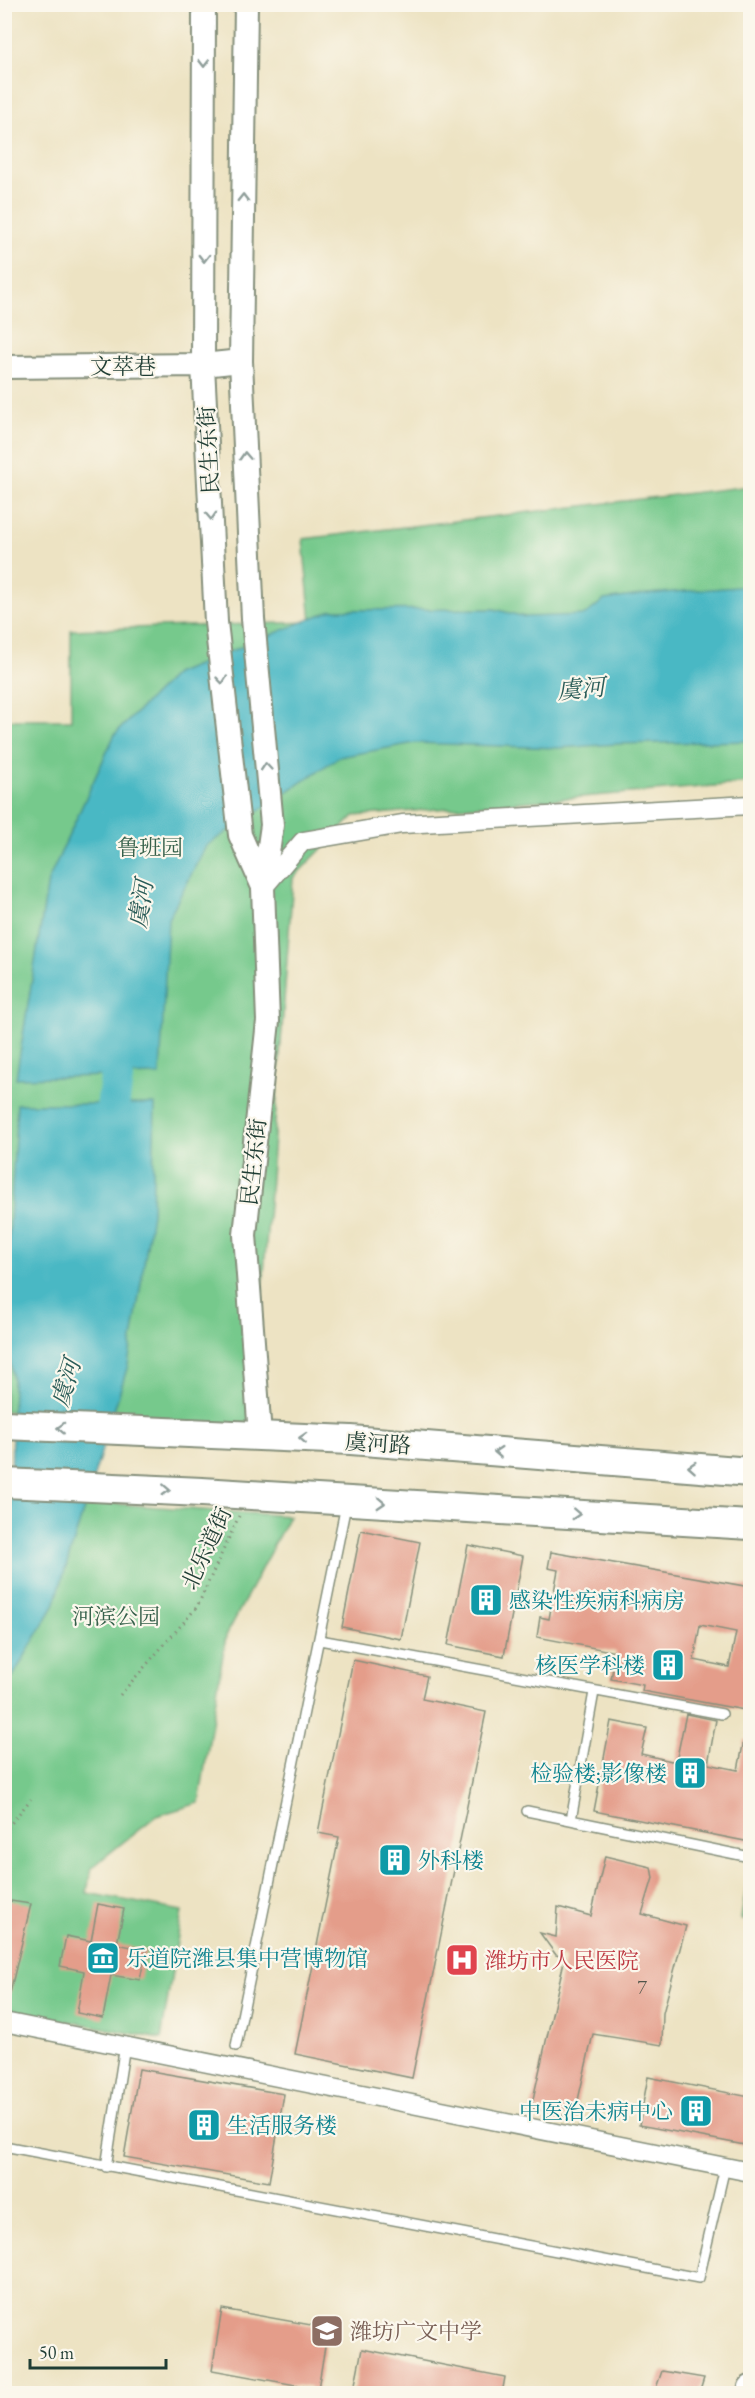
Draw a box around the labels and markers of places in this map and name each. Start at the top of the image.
building icon: 感染性疾病科病房 [468,1582,504,1618]
place label: 感染性疾病科病房 [509,1586,685,1615]
building icon: 核医学科楼 [650,1647,686,1683]
place label: 核医学科楼 [535,1651,645,1680]
building icon: 检验楼;影像楼 [672,1755,708,1791]
place label: 检验楼;影像楼 [530,1759,667,1788]
building icon: 外科楼 [377,1842,413,1878]
place label: 外科楼 [418,1846,484,1875]
museum icon: 乐道院潍县集中营博物馆 [85,1940,121,1976]
hospital icon: 潍坊市人民医院 [444,1942,480,1978]
place label: 乐道院潍县集中营博物馆 [126,1944,368,1973]
place label: 潍坊市人民医院 [485,1946,639,1975]
building icon: 中医治未病中心 [678,2093,714,2129]
place label: 中医治未病中心 [519,2097,673,2126]
building icon: 生活服务楼 [186,2107,222,2143]
place label: 生活服务楼 [227,2111,337,2140]
school or university icon: 潍坊广文中学 [309,2313,345,2349]
place label: 潍坊广文中学 [350,2317,482,2346]

